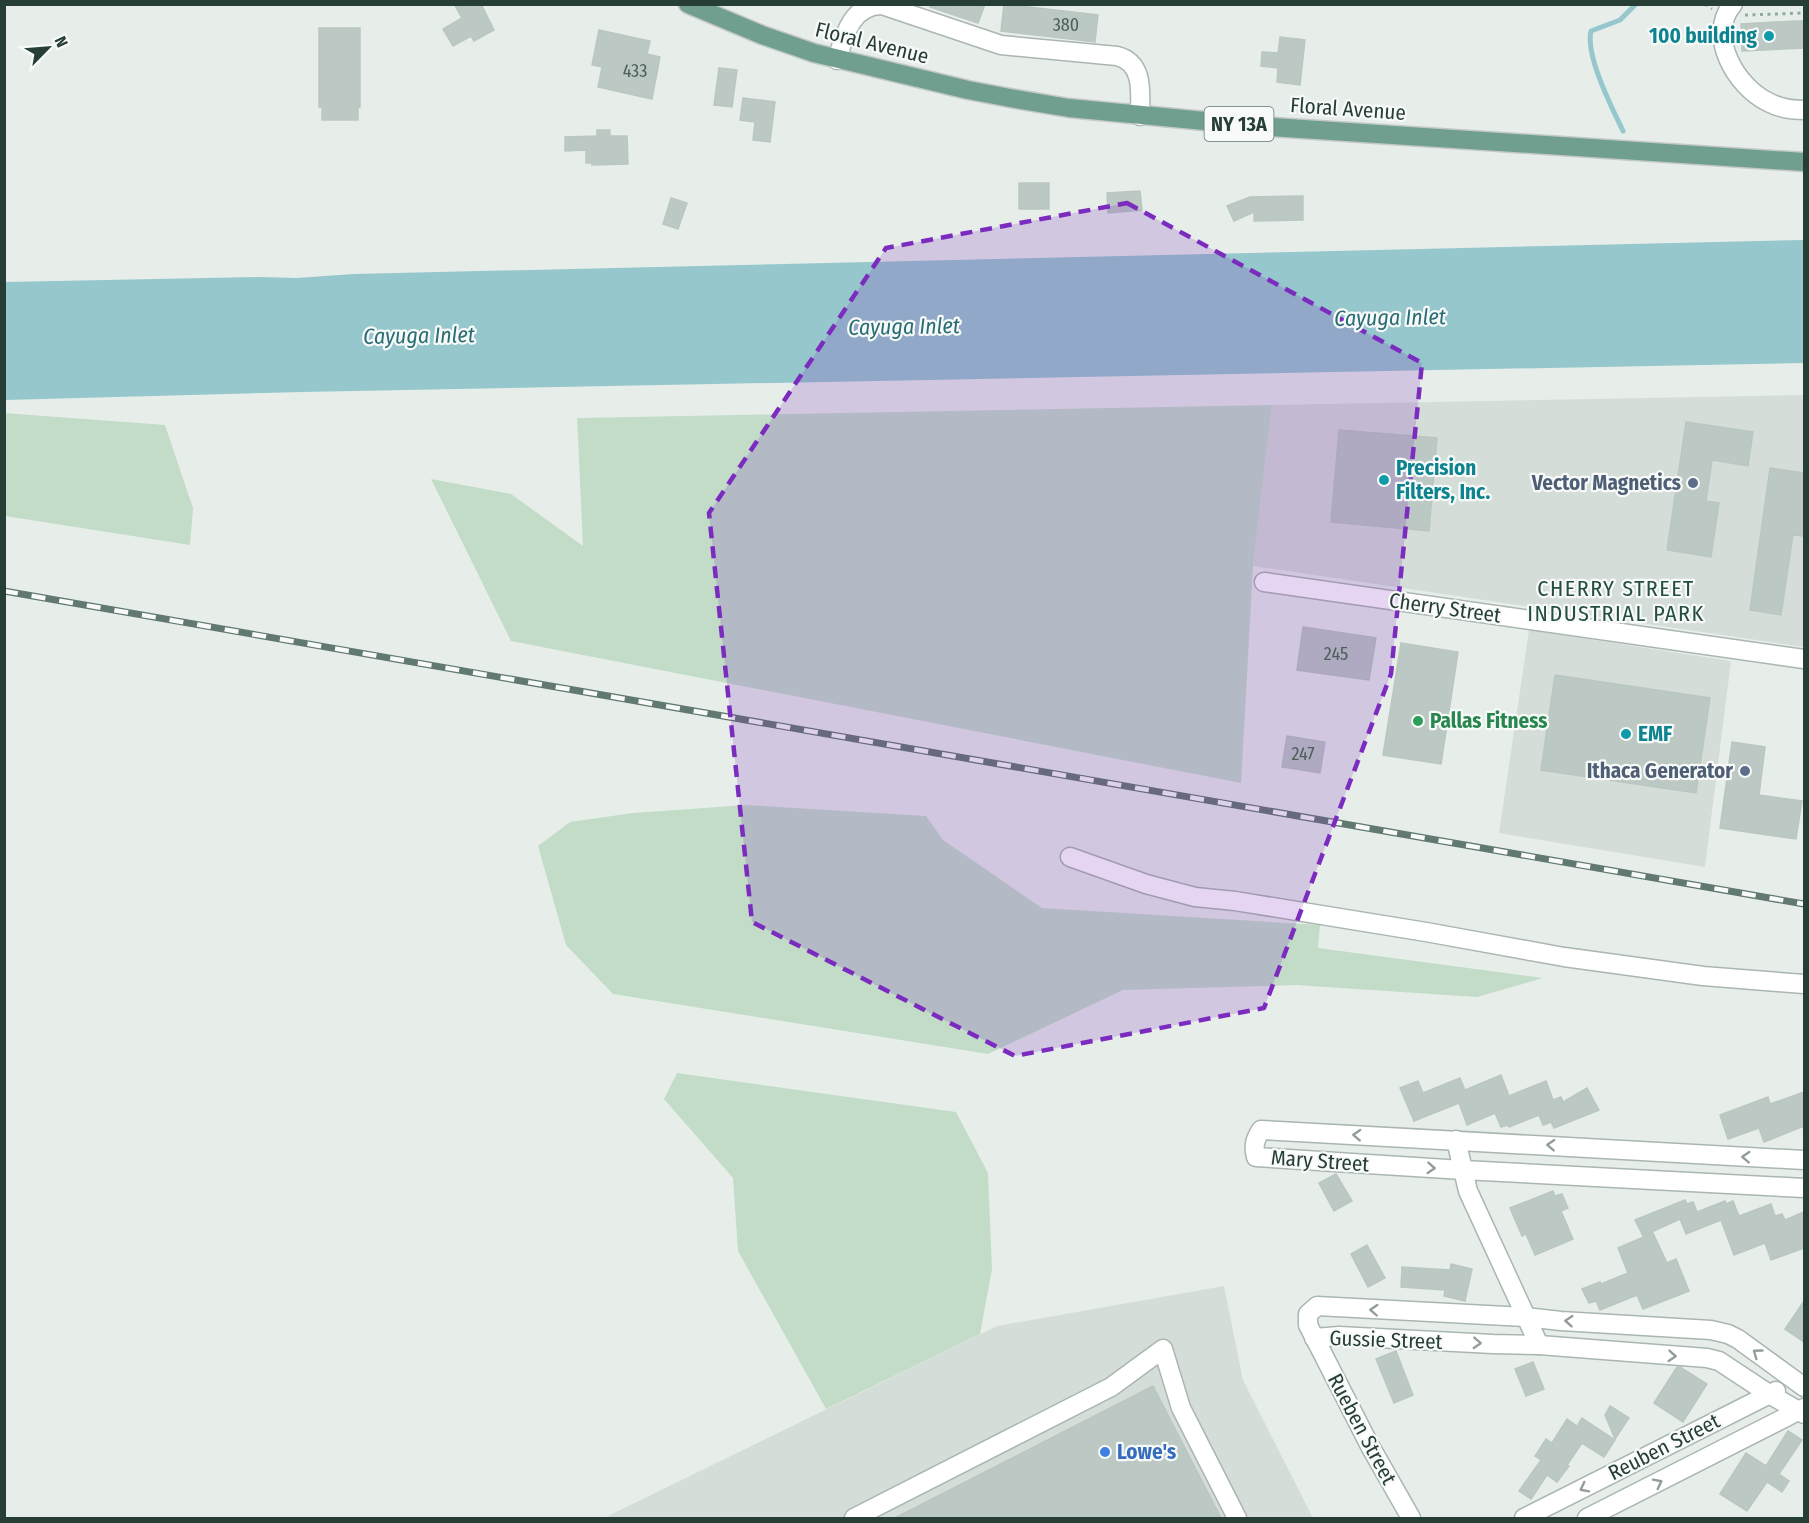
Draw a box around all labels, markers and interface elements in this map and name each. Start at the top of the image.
house number: 380 [1053,14,1079,36]
street label: Floral Avenue [813,16,931,70]
north arrow [18,18,78,78]
place label: 100 building [1649,23,1758,49]
marker: 100 building [1762,29,1776,43]
text: N [51,34,72,50]
house number: 433 [623,60,647,82]
street label: Floral Avenue [1289,92,1407,126]
road number: NY 13A [1204,107,1274,141]
water label: Cayuga Inlet [1334,303,1447,332]
water label: Cayuga Inlet [848,312,961,341]
water label: Cayuga Inlet [363,321,476,350]
place label: Precision Filters, Inc. [1396,455,1490,505]
place label: Vector Magnetics [1531,470,1681,496]
marker: Precision Filters, Inc. [1377,473,1391,487]
marker: Vector Magnetics [1686,476,1700,490]
district label: CHERRY STREET INDUSTRIAL PARK [1527,575,1705,627]
street label: Cherry Street [1387,587,1503,629]
house number: 245 [1324,643,1348,665]
place label: Pallas Fitness [1430,708,1547,734]
marker: Pallas Fitness [1411,714,1425,728]
place label: EMF [1638,721,1673,747]
marker: EMF [1619,727,1633,741]
house number: 247 [1291,743,1315,765]
place label: Ithaca Generator [1587,758,1733,784]
marker: Ithaca Generator [1738,764,1752,778]
one-way arrow [1352,1128,1361,1141]
one-way arrow [1547,1139,1556,1152]
street label: Mary Street [1270,1145,1370,1177]
one-way arrow [1742,1151,1751,1164]
one-way arrow [1426,1161,1435,1174]
one-way arrow [1369,1303,1378,1316]
one-way arrow [1564,1315,1573,1328]
street label: Gussie Street [1329,1325,1443,1355]
one-way arrow [1473,1337,1482,1350]
one-way arrow [1667,1349,1676,1362]
one-way arrow [1752,1349,1763,1360]
street label: Rueben Street [1322,1369,1402,1489]
street label: Reuben Street [1604,1408,1724,1486]
place label: Lowe's [1117,1439,1176,1465]
marker: Lowe's [1098,1445,1112,1459]
one-way arrow [1651,1478,1662,1490]
one-way arrow [1579,1481,1590,1492]

